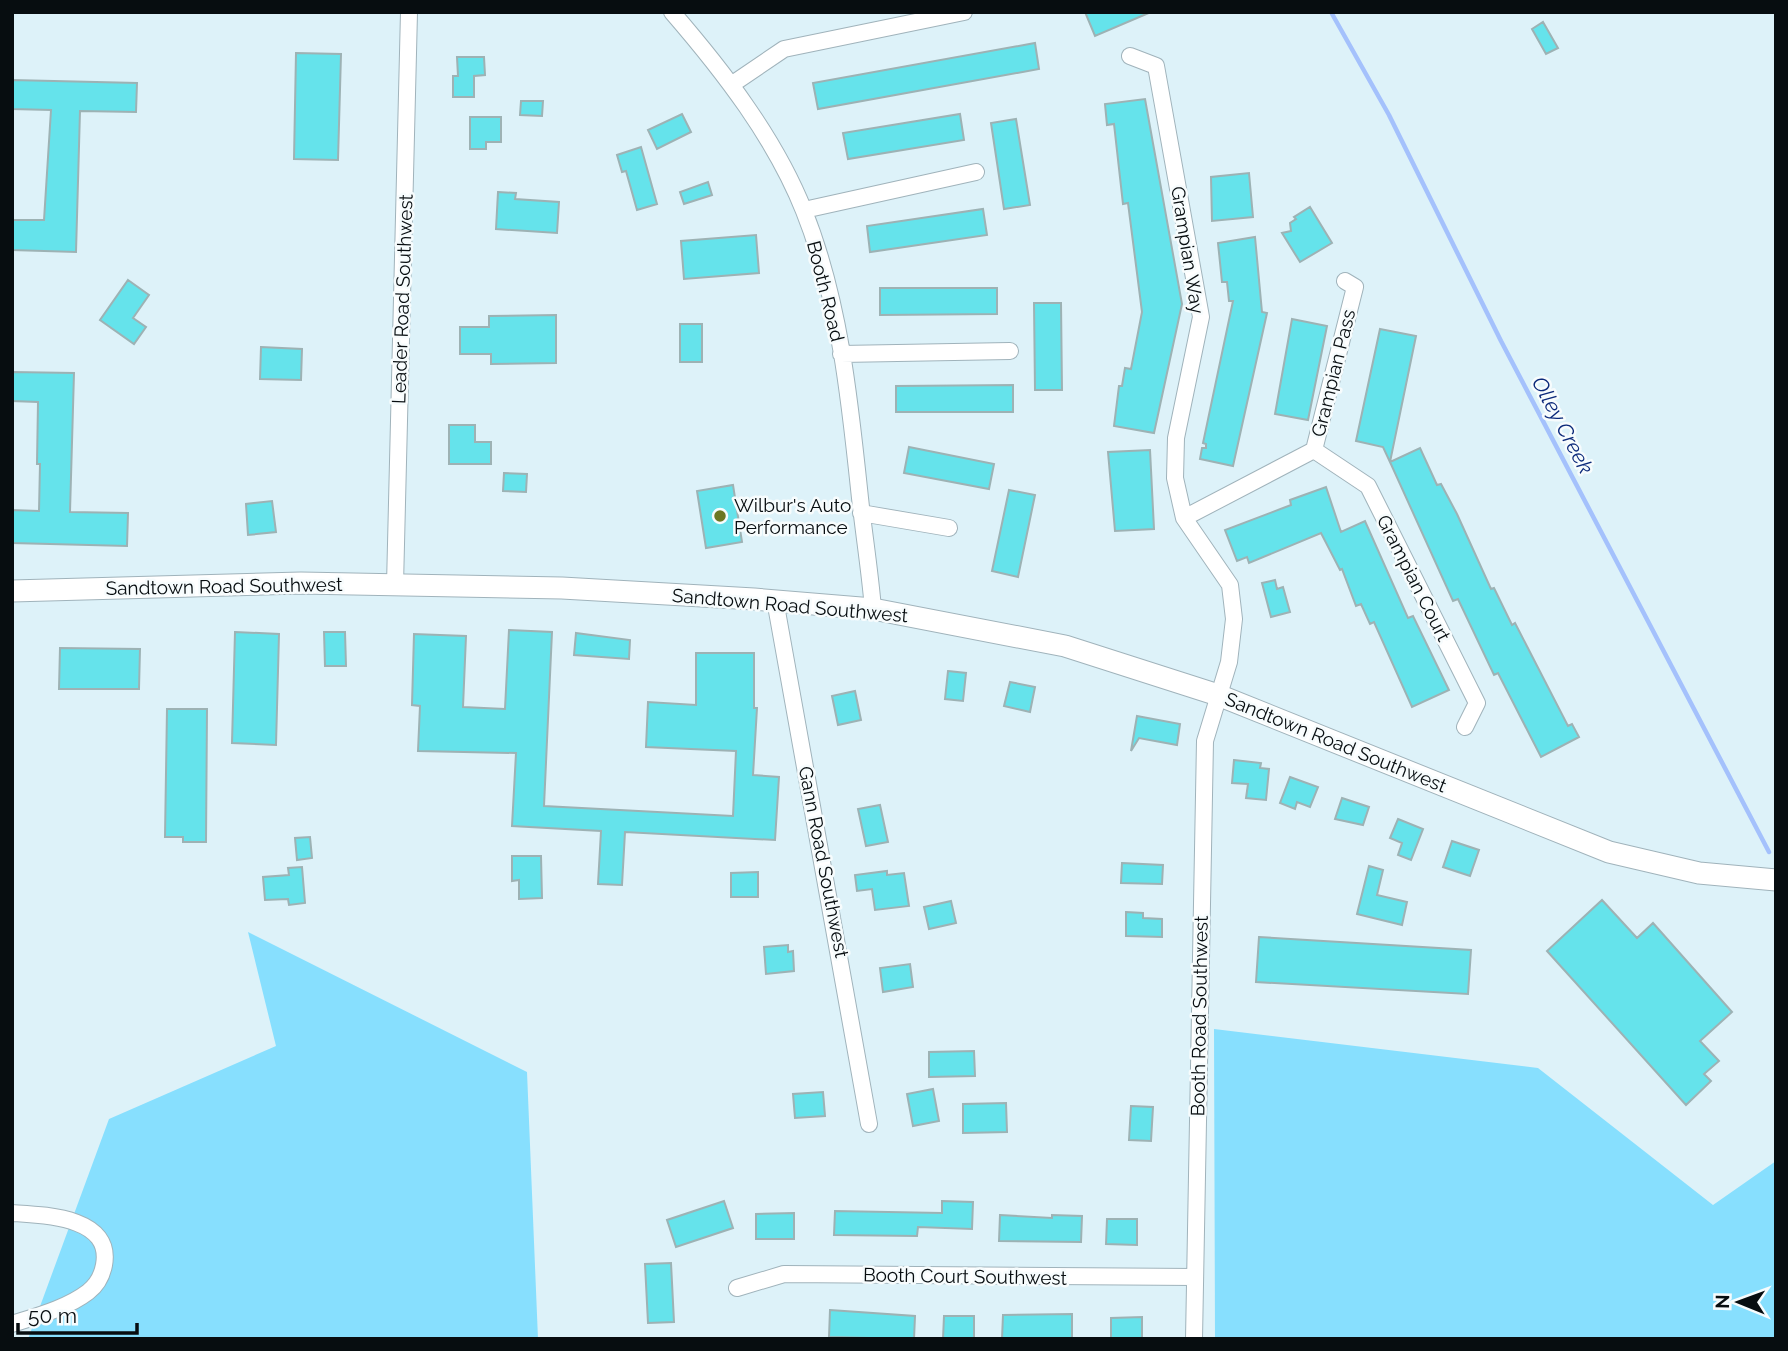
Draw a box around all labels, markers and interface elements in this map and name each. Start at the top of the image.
street label: Grampian Way [1167,185,1209,315]
street label: Leader Road Southwest [387,193,417,404]
street label: Booth Road [803,238,849,344]
street label: Grampian Pass [1307,307,1359,439]
water label: Olley Creek [1527,372,1599,478]
place label: Wilbur's Auto Performance [734,494,851,538]
marker: Wilbur's Auto Performance [712,508,728,524]
street label: Grampian Court [1373,511,1456,645]
street label: Sandtown Road Southwest [105,573,343,599]
street label: Sandtown Road Southwest [671,584,910,626]
street label: Sandtown Road Southwest [1222,687,1451,797]
street label: Gann Road Southwest [795,764,853,960]
street label: Booth Road Southwest [1186,915,1212,1117]
street label: Booth Court Southwest [863,1263,1068,1289]
north arrow [1704,1267,1774,1337]
scale bar [18,1292,136,1336]
text: N [1711,1294,1733,1309]
text: 50 m [28,1303,77,1328]

